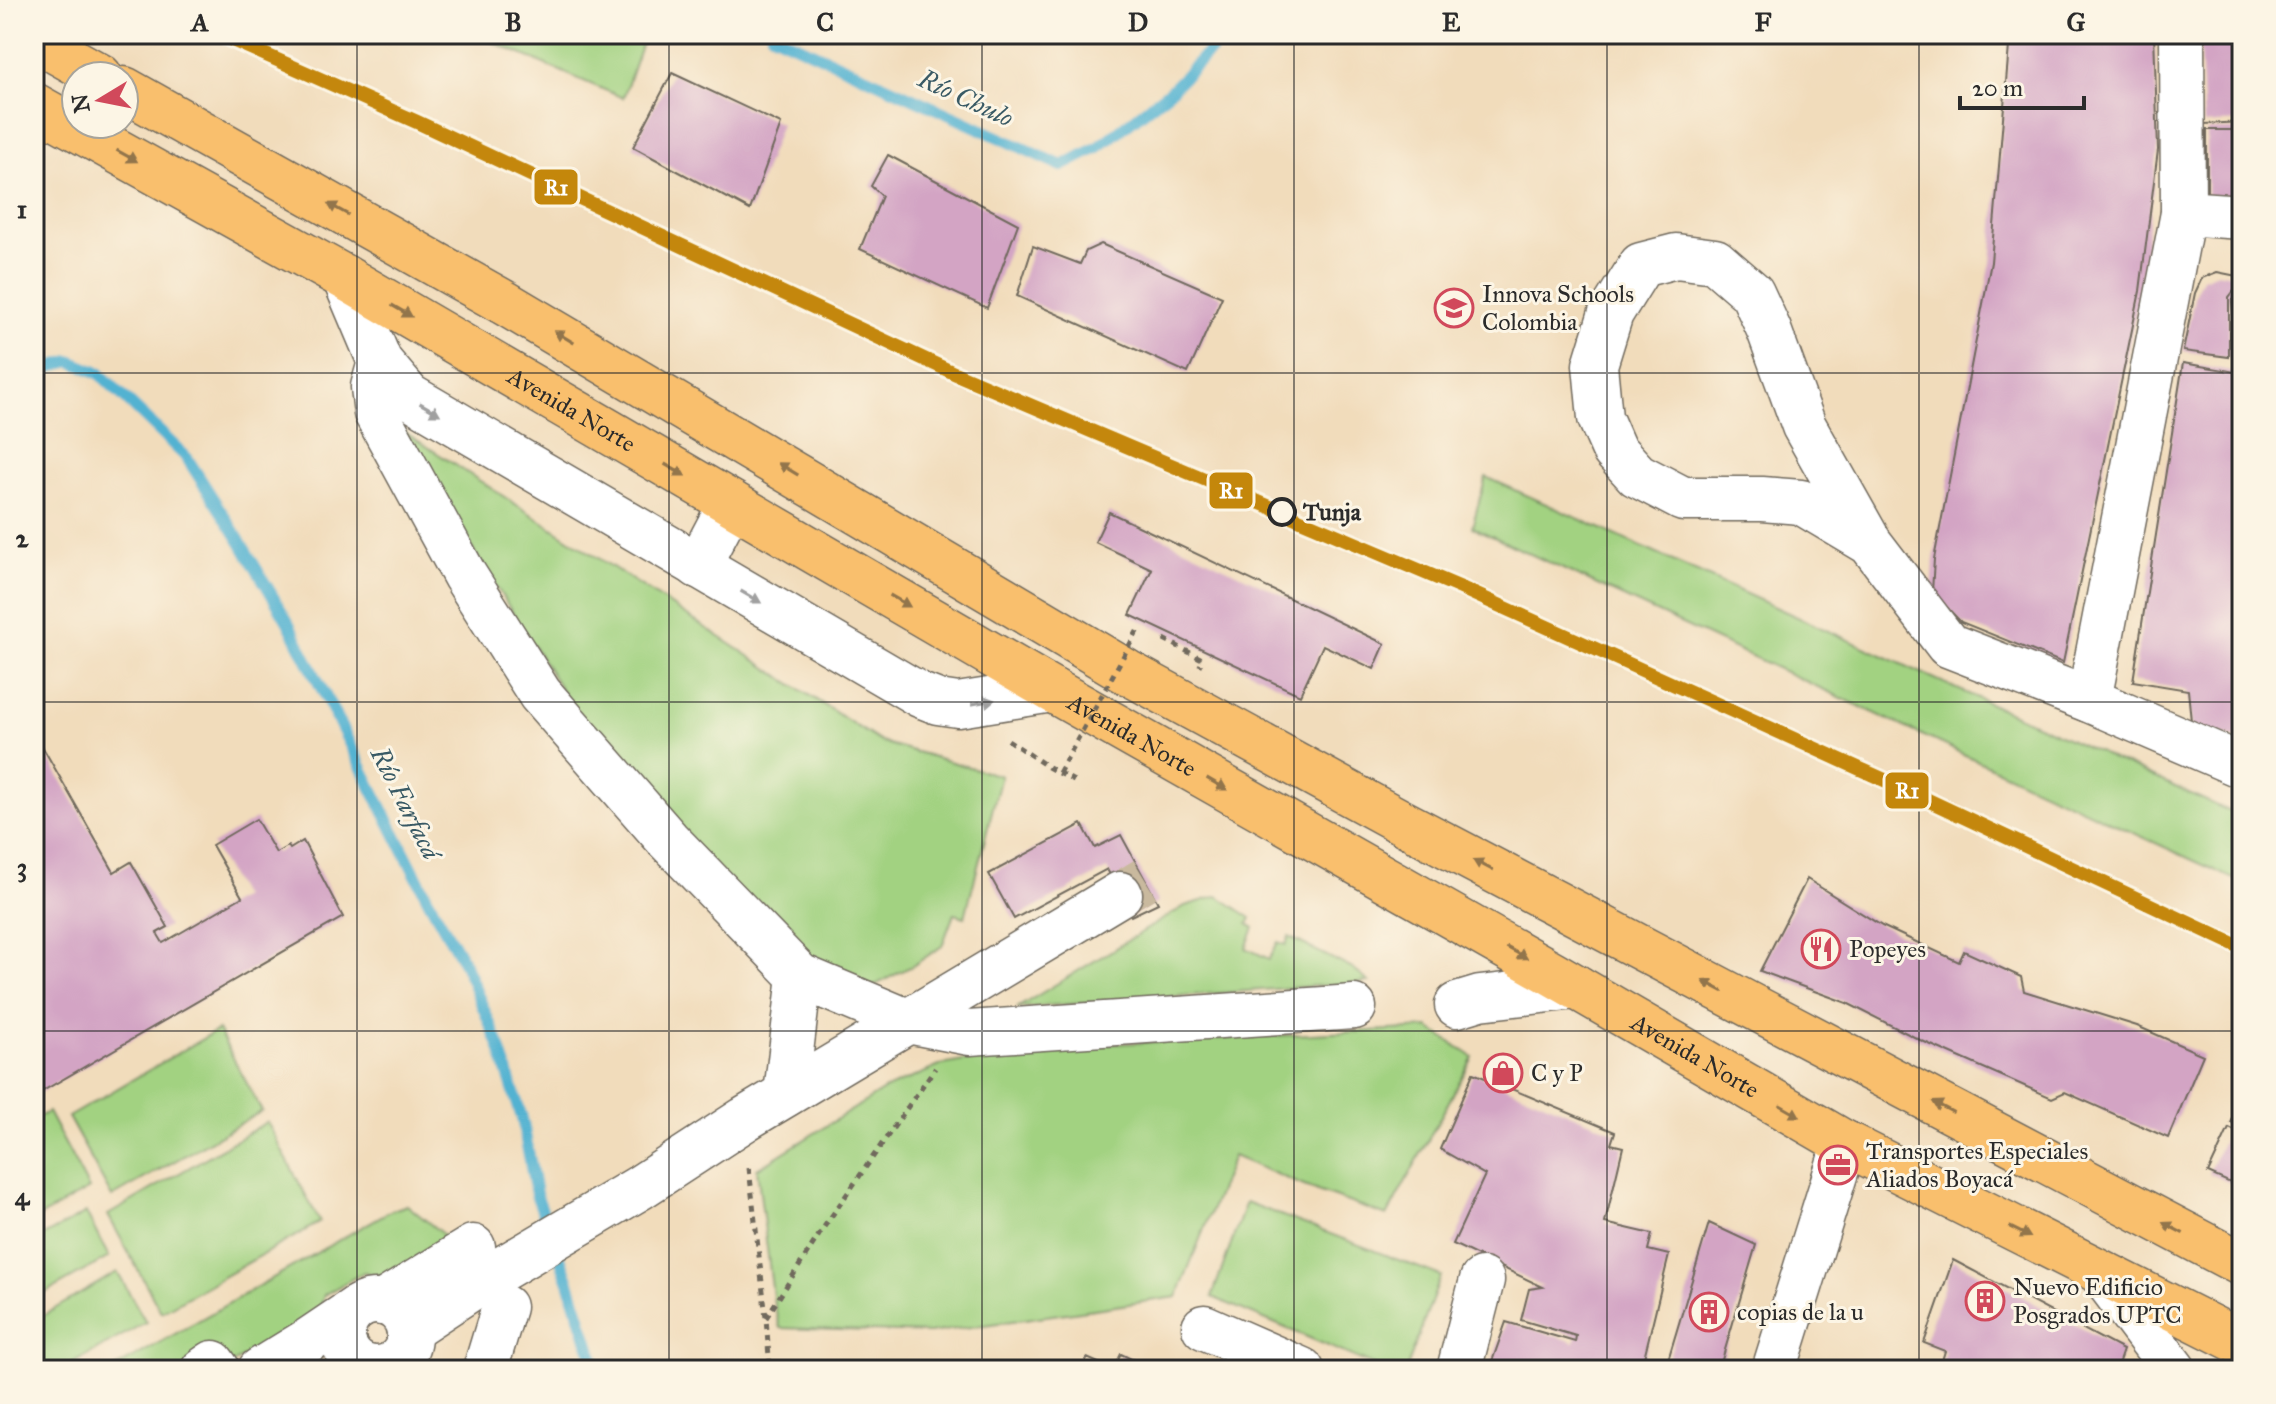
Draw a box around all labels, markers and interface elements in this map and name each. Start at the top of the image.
text: A [189,6,209,38]
text: B [504,6,522,38]
text: C [816,6,834,38]
text: D [1128,6,1148,38]
text: E [1442,6,1461,38]
text: F [1755,6,1772,38]
text: G [2066,6,2086,38]
north arrow [60,60,140,140]
scale bar [1960,60,2084,110]
water label: Río Chulo [913,62,1019,134]
text: 20 m [1972,73,2023,103]
text: N [66,92,96,115]
one-way arrow [115,150,138,163]
line badge: R1 [533,168,579,206]
text: R1 [544,174,568,201]
text: 1 [17,193,27,225]
one-way arrow [326,202,349,216]
place label: Innova Schools Colombia [1482,279,1634,337]
school or university icon: Innova Schools Colombia [1433,287,1475,329]
one-way arrow [391,304,413,318]
one-way arrow [553,330,575,344]
street label: Avenida Norte [501,360,641,459]
one-way arrow [419,402,441,416]
one-way arrow [777,462,799,476]
one-way arrow [664,463,686,477]
line badge: R1 [1208,471,1254,510]
text: R1 [1219,477,1243,504]
place label: Tunja [1302,497,1362,527]
marker: Tunja [1268,498,1296,526]
text: 2 [16,522,30,554]
one-way arrow [740,590,762,604]
one-way arrow [889,594,911,608]
street label: Avenida Norte [1061,686,1202,783]
one-way arrow [971,695,996,708]
water label: Río Farfacá [364,741,450,868]
line badge: R1 [1884,771,1930,810]
one-way arrow [1206,777,1228,791]
text: R1 [1895,777,1919,804]
text: 3 [17,851,27,883]
one-way arrow [1471,858,1494,871]
restaurant icon: Popeyes [1800,928,1842,970]
place label: Popeyes [1849,934,1926,964]
one-way arrow [1505,946,1528,960]
one-way arrow [1701,979,1724,992]
street label: Avenida Norte [1625,1007,1764,1105]
shop icon: C y P [1482,1052,1524,1094]
place label: C y P [1531,1058,1583,1088]
one-way arrow [1931,1100,1954,1113]
one-way arrow [1779,1104,1801,1118]
place label: Transportes Especiales Aliados Boyacá [1865,1136,2088,1194]
office icon: Transportes Especiales Aliados Boyacá [1817,1144,1859,1186]
text: 4 [15,1180,31,1212]
one-way arrow [2162,1221,2184,1235]
one-way arrow [2009,1226,2032,1239]
place label: Nuevo Edificio Posgrados UPTC [2013,1272,2182,1330]
building icon: Nuevo Edificio Posgrados UPTC [1964,1280,2006,1322]
building icon: copias de la u [1688,1291,1730,1333]
place label: copias de la u [1737,1297,1864,1327]

